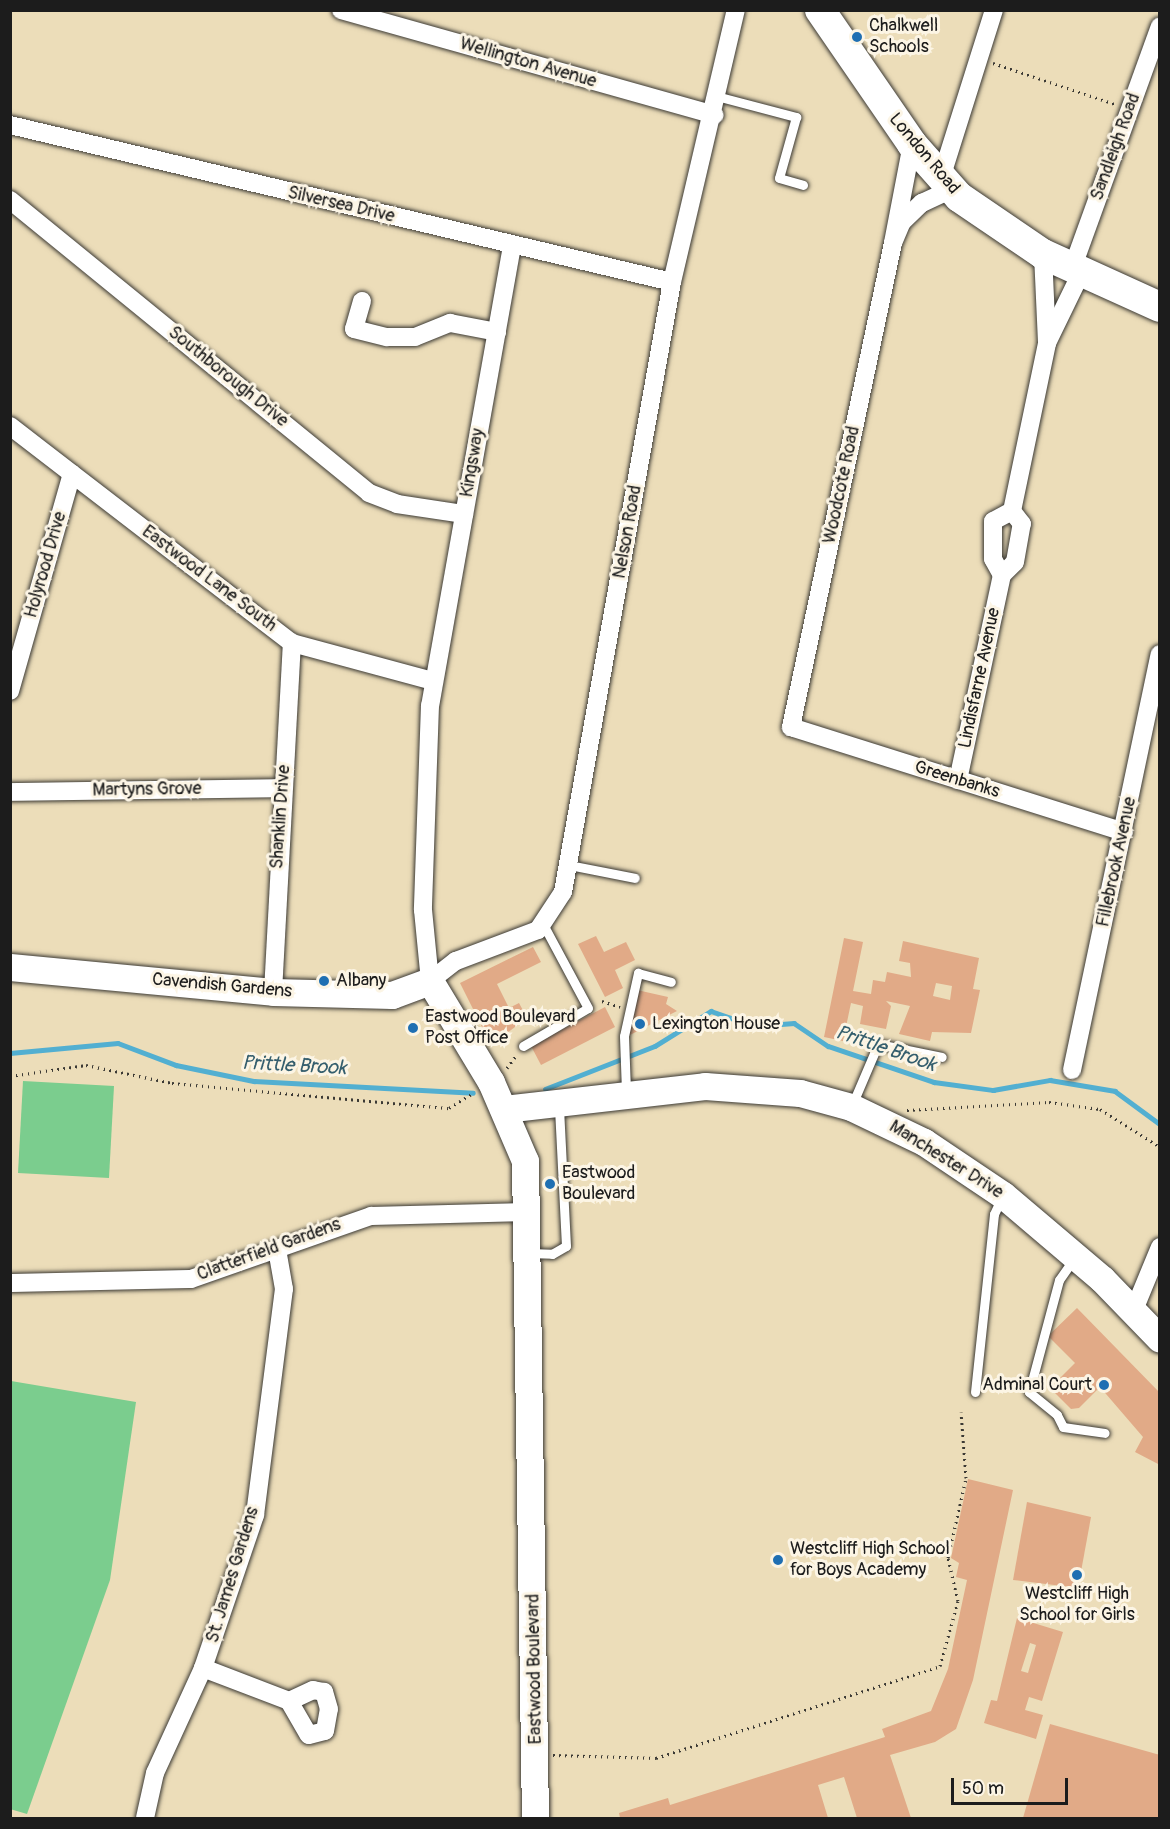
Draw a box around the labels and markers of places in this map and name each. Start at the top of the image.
place label: Chalkwell Schools [869,16,938,58]
marker: Chalkwell Schools [850,30,864,44]
place label: Albany [336,970,386,992]
marker: Albany [317,974,331,988]
place label: Eastwood Boulevard Post Office [425,1007,576,1050]
place label: Lexington House [652,1013,780,1035]
marker: Lexington House [633,1017,647,1031]
marker: Eastwood Boulevard Post Office [406,1021,420,1035]
place label: Eastwood Boulevard [562,1163,635,1206]
marker: Eastwood Boulevard [543,1177,557,1191]
place label: Adminal Court [982,1374,1092,1396]
marker: Adminal Court [1097,1378,1111,1392]
place label: Westcliff High School for Boys Academy [790,1539,950,1582]
marker: Westcliff High School for Boys Academy [771,1553,785,1567]
marker: Westcliff High School for Girls [1070,1568,1084,1582]
place label: Westcliff High School for Girls [1019,1584,1135,1626]

